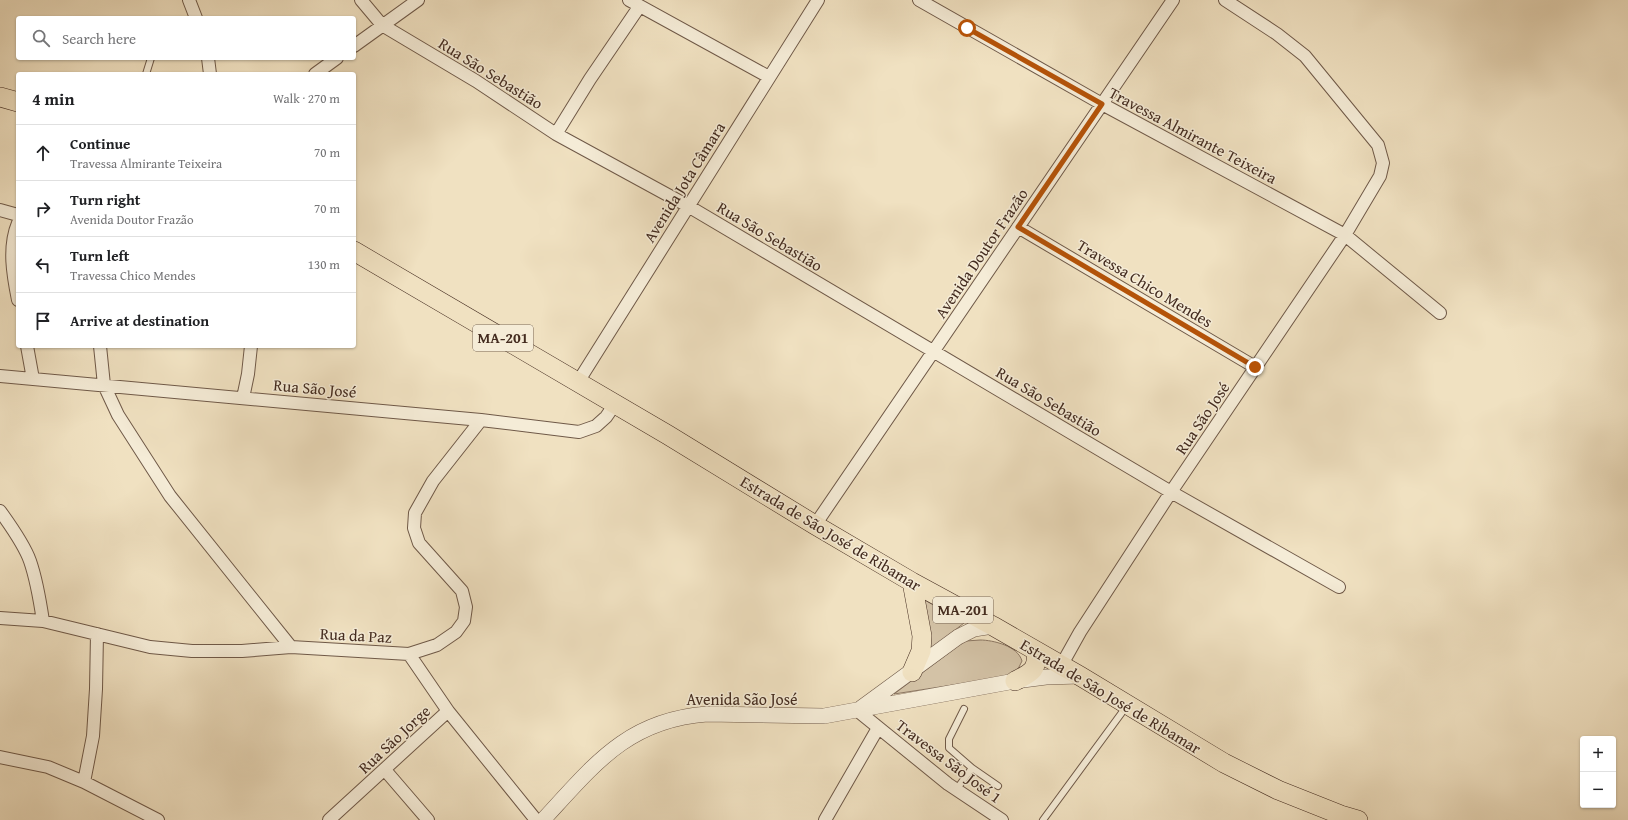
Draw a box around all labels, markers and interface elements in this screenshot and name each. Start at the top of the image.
search box [16,16,356,60]
route start [958,19,976,37]
icon: search [30,27,52,49]
text: Search here [62,28,136,49]
street label: Rua São Sebastião [434,31,548,115]
street label: Travessa Almirante Teixeira [1105,80,1282,190]
text: 4 min [32,86,74,111]
text: Walk · 270 m [273,89,340,108]
street label: Avenida Jota Câmara [637,117,731,247]
text: Continue [70,133,131,154]
icon: ahead [32,142,54,164]
text: 70 m [314,143,340,162]
text: Travessa Almirante Teixeira [70,154,222,173]
street label: Avenida Doutor Frazão [929,183,1033,323]
text: Turn right [70,189,141,210]
street label: Rua São Sebastião [713,195,827,277]
icon: right [32,198,54,220]
text: 70 m [314,199,340,218]
text: Avenida Doutor Frazão [70,210,194,229]
street label: Travessa Chico Mendes [1073,233,1217,333]
text: Turn left [70,245,129,266]
icon: left [32,254,54,276]
text: 130 m [308,255,340,274]
text: Travessa Chico Mendes [70,266,196,285]
icon: arrive [32,310,54,332]
text: Arrive at destination [70,310,209,331]
road number: MA-201 [473,325,533,351]
route end [1246,358,1264,376]
street label: Rua São Sebastião [992,360,1106,442]
street label: Rua São José [273,372,357,404]
street label: Rua São José [1169,377,1235,459]
street label: Estrada de São José de Ribamar [736,469,926,597]
road number: MA-201 [933,597,993,623]
street label: Rua da Paz [320,621,392,649]
street label: Estrada de São José de Ribamar [1016,632,1206,760]
street label: Avenida São José [686,687,798,711]
street label: Rua São Jorge [352,699,436,779]
street label: Travessa São José 1 [891,713,1007,809]
map controls [1580,736,1616,808]
button: + [1580,736,1616,772]
button: − [1580,772,1616,808]

